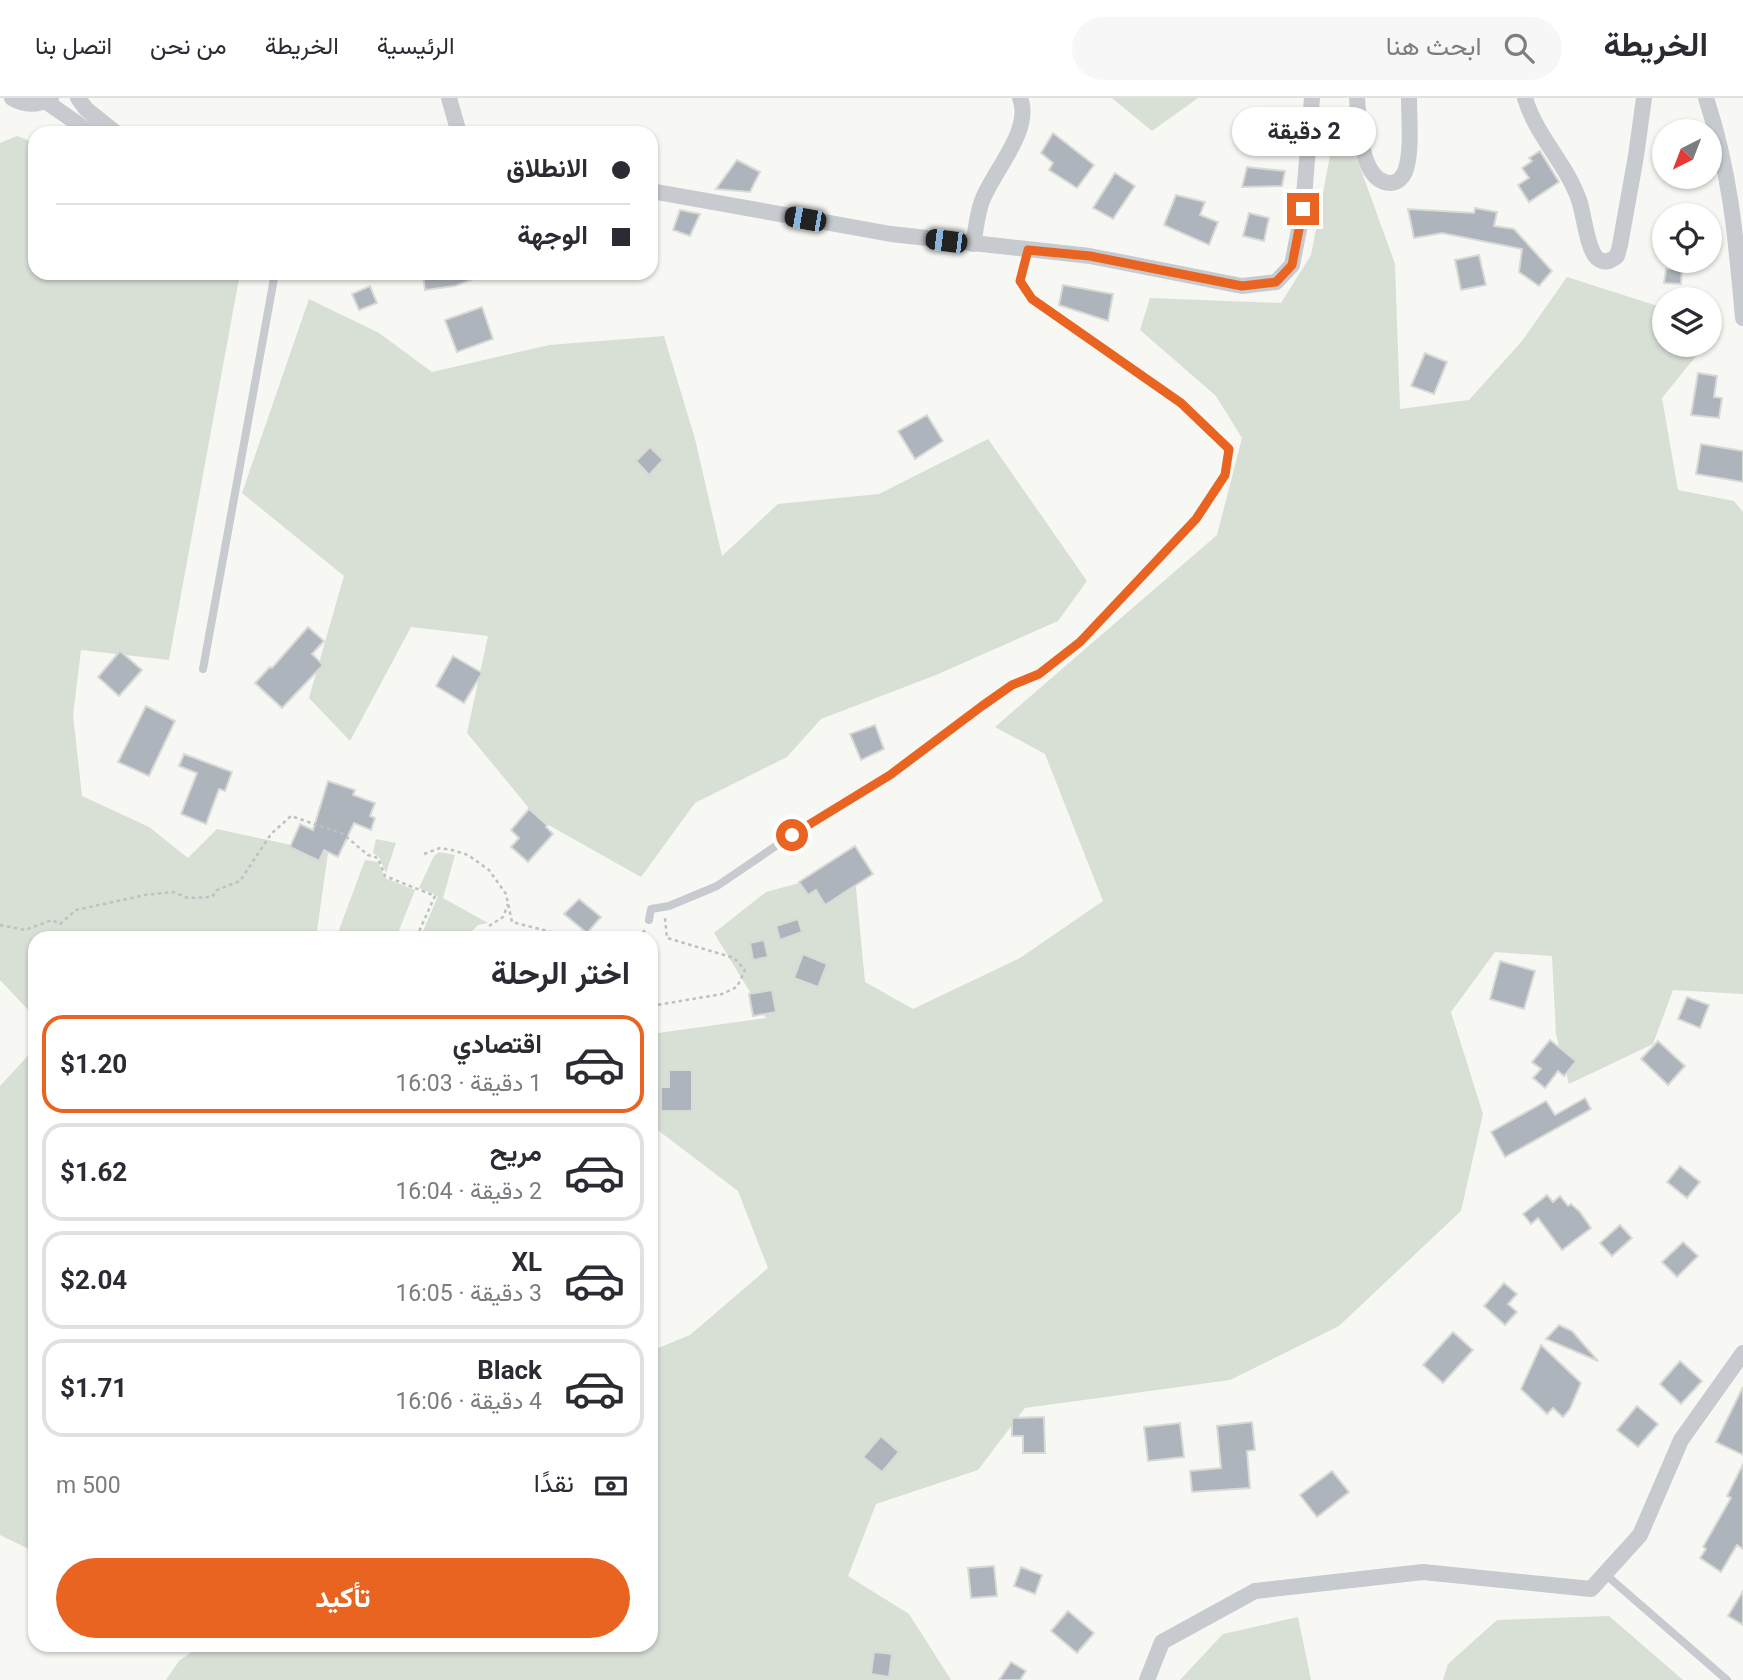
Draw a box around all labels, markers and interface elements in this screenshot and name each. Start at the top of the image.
search box [1072,17,1562,80]
text: الخريطة [1604,25,1708,64]
icon: search [1500,29,1538,67]
text: ابحث هنا [1386,31,1482,61]
text: اتصل بنا [35,32,112,60]
text: من نحن [150,32,227,60]
text: الخريطة [265,32,339,60]
text: الرئيسية [377,32,454,60]
callout: 2 دقيقة [1231,108,1375,156]
text: 2 دقيقة [1267,118,1341,145]
north arrow [1652,119,1722,189]
map controls [1652,119,1722,357]
text: الانطلاق [506,153,588,183]
route end [1287,193,1319,225]
button: locate [1652,203,1722,273]
car [783,205,828,233]
text: الوجهة [517,220,588,250]
car [924,228,969,254]
button: layers [1652,287,1722,357]
route start [776,819,808,851]
text: اختر الرحلة [491,954,630,992]
text: اقتصادي [453,1029,542,1059]
icon: car [563,1033,626,1096]
text: $1.20 [60,1049,127,1079]
text: 1 دقيقة · 16:03 [395,1070,542,1097]
text: مريح [490,1137,542,1167]
icon: car [563,1141,626,1204]
text: $1.62 [60,1157,127,1187]
text: 2 دقيقة · 16:04 [395,1178,542,1205]
text: XL [511,1247,542,1277]
icon: car [563,1249,626,1312]
text: $2.04 [60,1265,127,1295]
text: 3 دقيقة · 16:05 [395,1280,542,1307]
text: Black [477,1355,542,1385]
icon: car [563,1357,626,1420]
text: $1.71 [60,1373,127,1403]
text: 4 دقيقة · 16:06 [395,1388,542,1415]
icon: cash [592,1467,630,1505]
text: نقدًا [534,1468,574,1498]
text: 500 m [56,1472,121,1499]
button: تأكيد [56,1558,630,1638]

